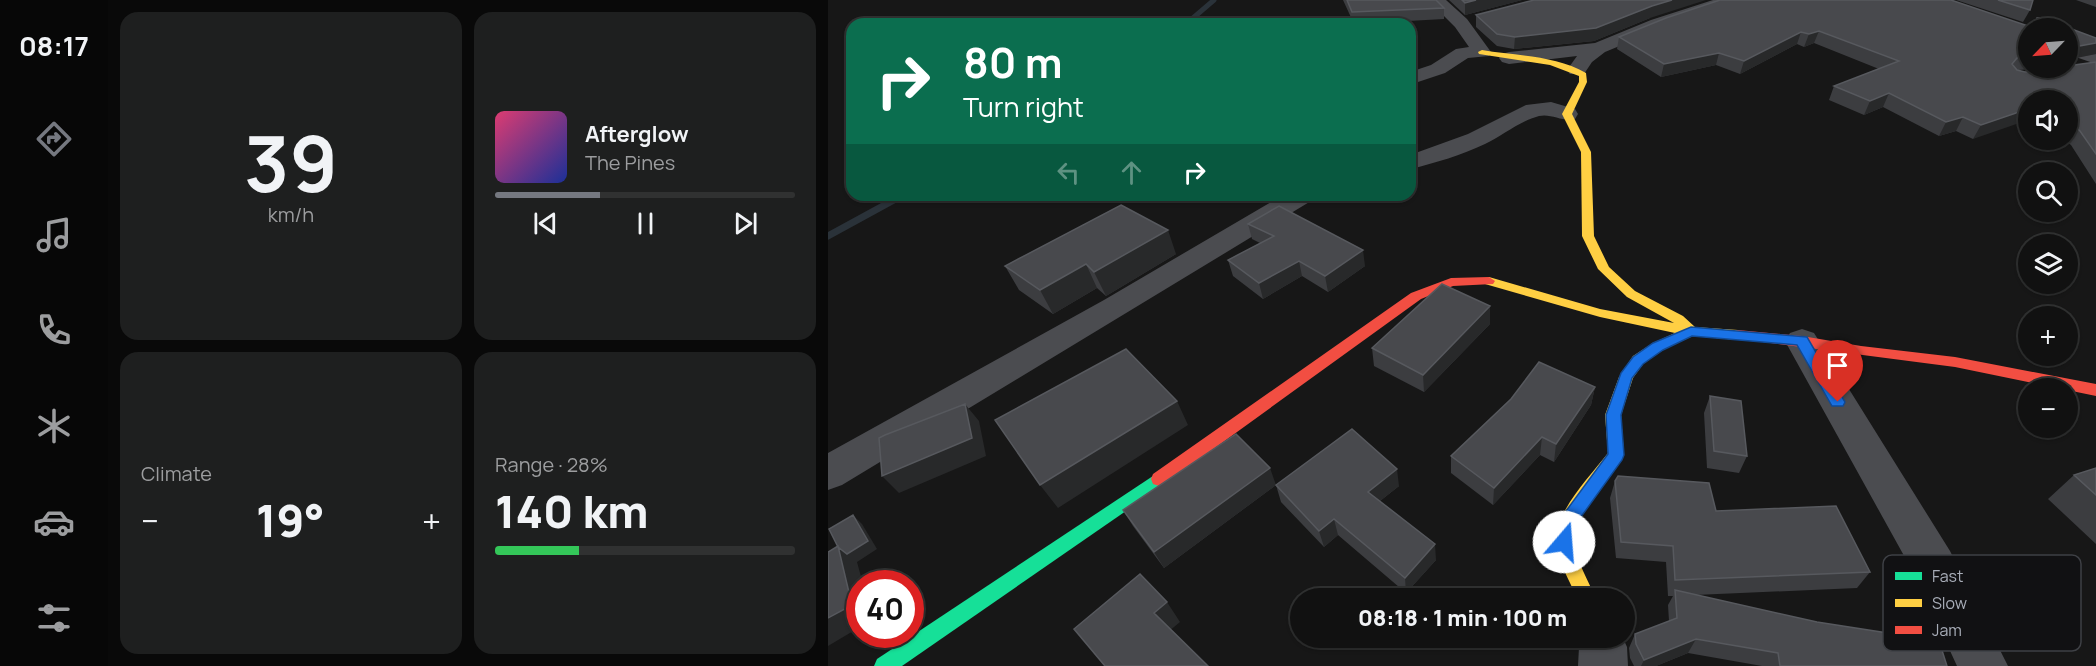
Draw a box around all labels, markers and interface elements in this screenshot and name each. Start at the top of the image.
north arrow [2018,18,2078,78]
map controls [2018,18,2078,438]
text: 08:17 [19,27,89,64]
text: 80 m [963,33,1063,91]
icon: right [864,42,942,120]
text: Turn right [963,88,1084,125]
button: sound [2018,90,2078,150]
text: 39 [244,109,338,215]
icon: directions [33,118,75,160]
text: Afterglow [585,119,689,149]
text: The Pines [585,149,675,176]
icon: left [1052,156,1085,189]
icon: ahead [1115,156,1148,189]
icon: right [1178,156,1211,189]
button: search [2018,162,2078,222]
text: km/h [268,201,314,228]
icon: previous [529,207,562,240]
icon: pause [629,207,662,240]
icon: next [729,207,762,240]
icon: music [33,214,75,256]
button: layers [2018,234,2078,294]
button: + [2018,306,2078,366]
icon: phone [33,309,75,351]
pin [1812,340,1863,402]
icon: arrive [1821,349,1854,382]
button: − [2018,378,2078,438]
icon: climate [33,405,75,447]
text: Range · 28% [495,451,608,478]
text: Climate [141,460,212,487]
text: 140 km [495,480,649,542]
text: 19° [256,489,325,551]
text: − [141,498,159,543]
text: + [422,498,441,543]
icon: car [33,501,75,543]
position arrow [1532,510,1596,574]
legend [1883,555,2081,651]
text: Fast [1932,565,1963,587]
speed limit sign: 40 [846,570,924,648]
text: Slow [1932,592,1967,614]
icon: filters [33,597,75,639]
text: 08:18 · 1 min · 100 m [1358,603,1567,633]
text: Jam [1932,619,1962,641]

